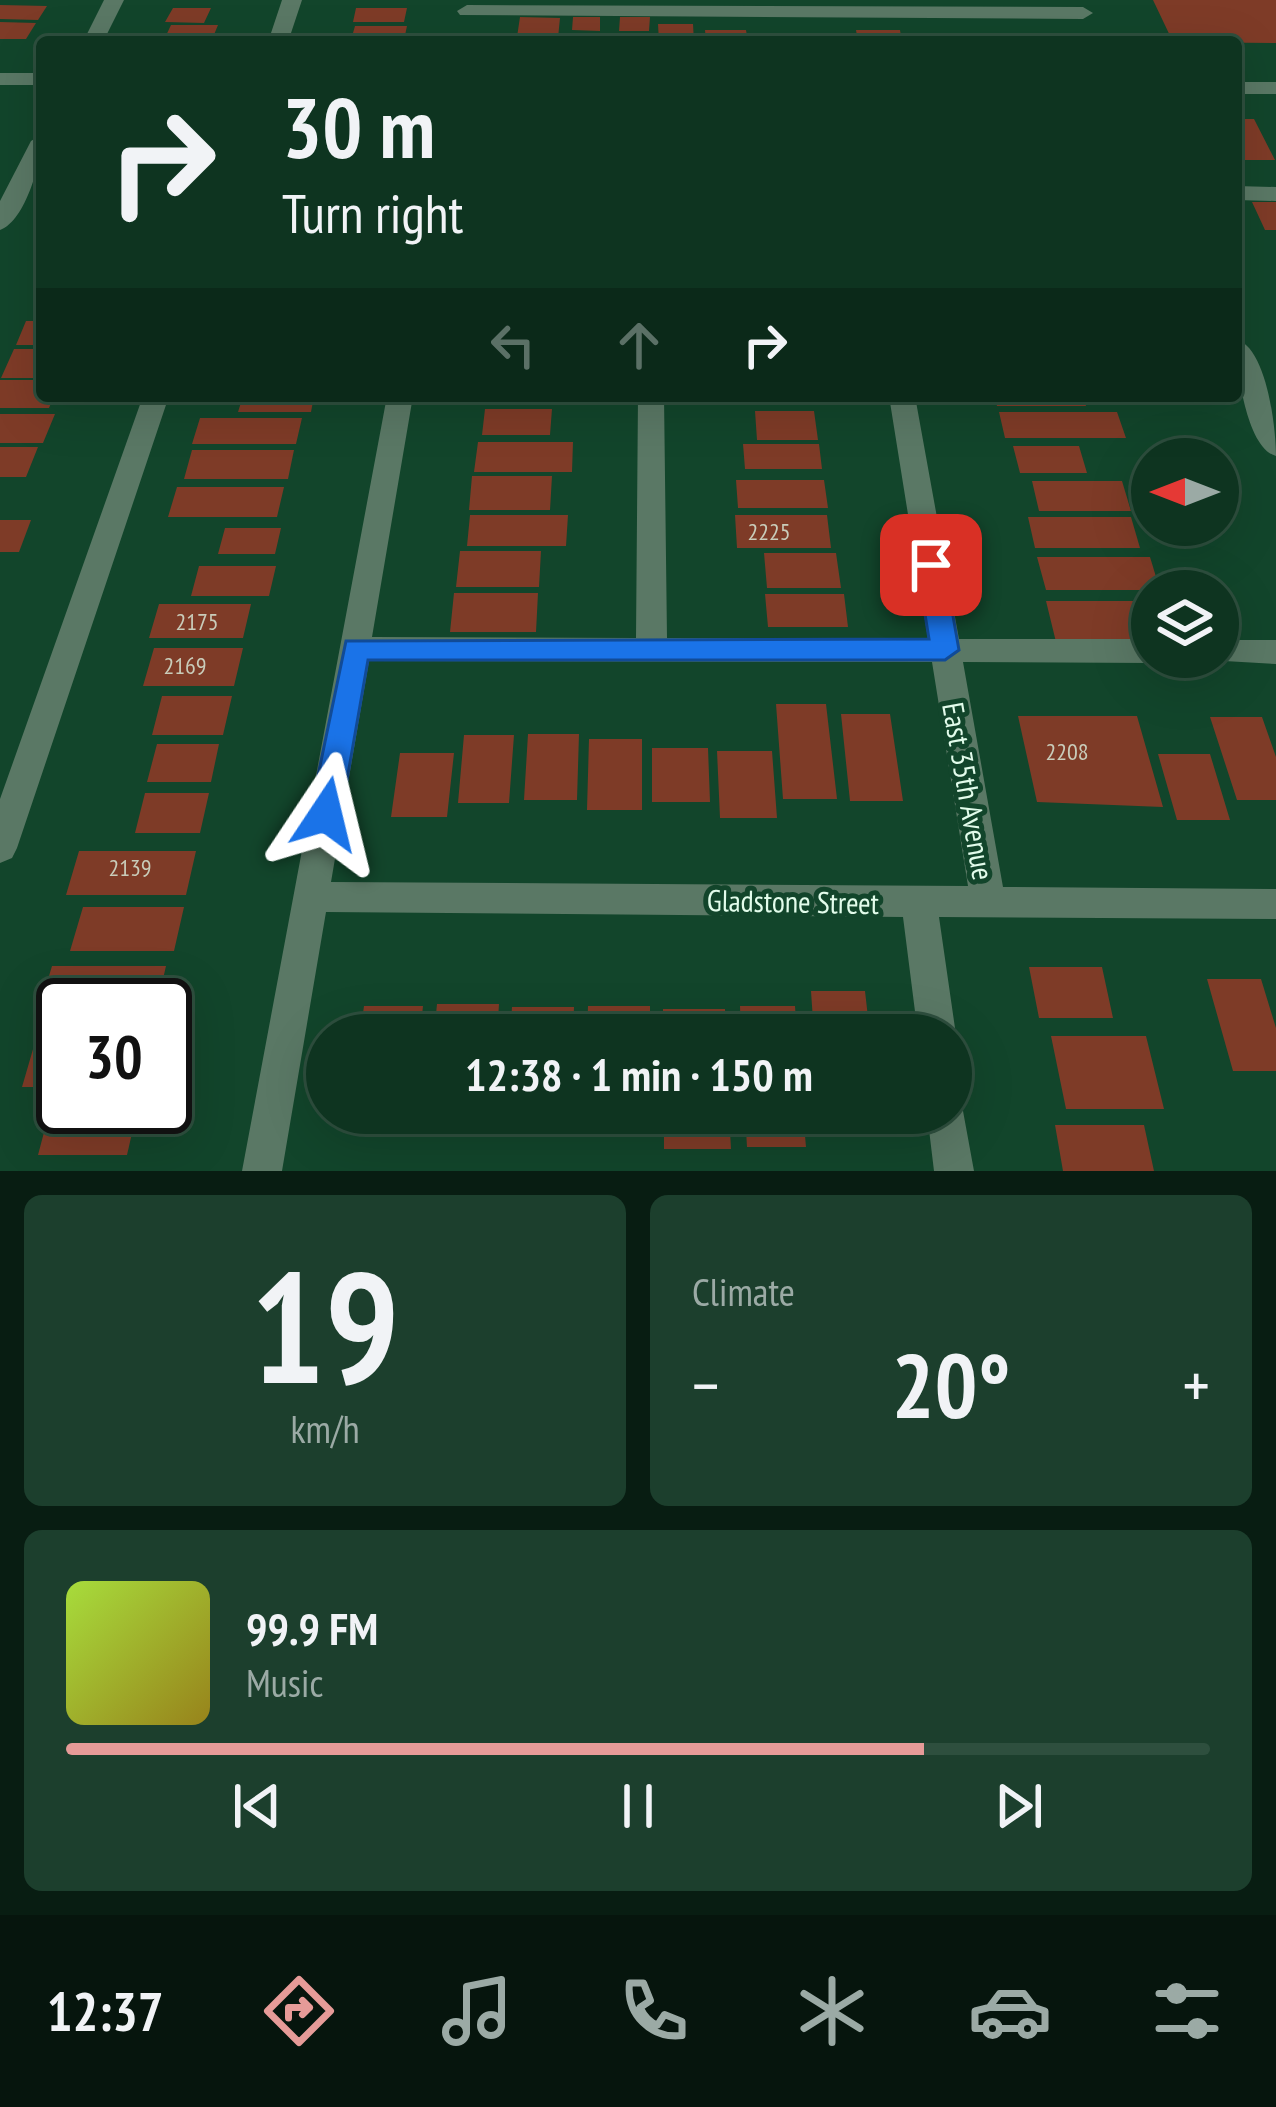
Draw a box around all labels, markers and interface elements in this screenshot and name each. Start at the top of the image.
text: 30 m [282,72,435,181]
icon: right [84,84,240,240]
text: Turn right [282,178,463,248]
icon: left [480,312,546,378]
icon: ahead [606,312,672,378]
icon: right [732,312,798,378]
north arrow [1131,438,1239,546]
map controls [1131,438,1239,678]
pin [880,514,982,616]
house number: 2225 [747,516,791,547]
icon: arrive [898,532,964,598]
button: layers [1131,570,1239,678]
house number: 2175 [175,606,219,637]
house number: 2169 [163,650,207,681]
street label: East 35th Avenue [934,699,1004,883]
house number: 2208 [1045,736,1089,767]
position arrow [263,751,389,877]
house number: 2139 [108,852,152,883]
street label: Gladstone Street [707,880,880,922]
speed limit sign: 30 [36,978,192,1134]
text: 12:38 · 1 min · 150 m [465,1045,813,1103]
text: 19 [250,1224,400,1426]
text: Climate [692,1266,795,1317]
text: 20° [892,1326,1010,1443]
text: − [692,1342,719,1427]
text: + [1183,1342,1210,1427]
text: km/h [290,1403,360,1454]
text: 99.9 FM [246,1599,378,1657]
text: Music [246,1657,323,1708]
icon: previous [224,1773,290,1839]
icon: pause [605,1773,671,1839]
icon: next [986,1773,1052,1839]
icon: directions [257,1969,341,2053]
icon: music [435,1969,519,2053]
icon: phone [612,1969,696,2053]
icon: climate [790,1969,874,2053]
icon: car [968,1969,1052,2053]
icon: filters [1145,1969,1229,2053]
text: 12:37 [47,1976,164,2046]

